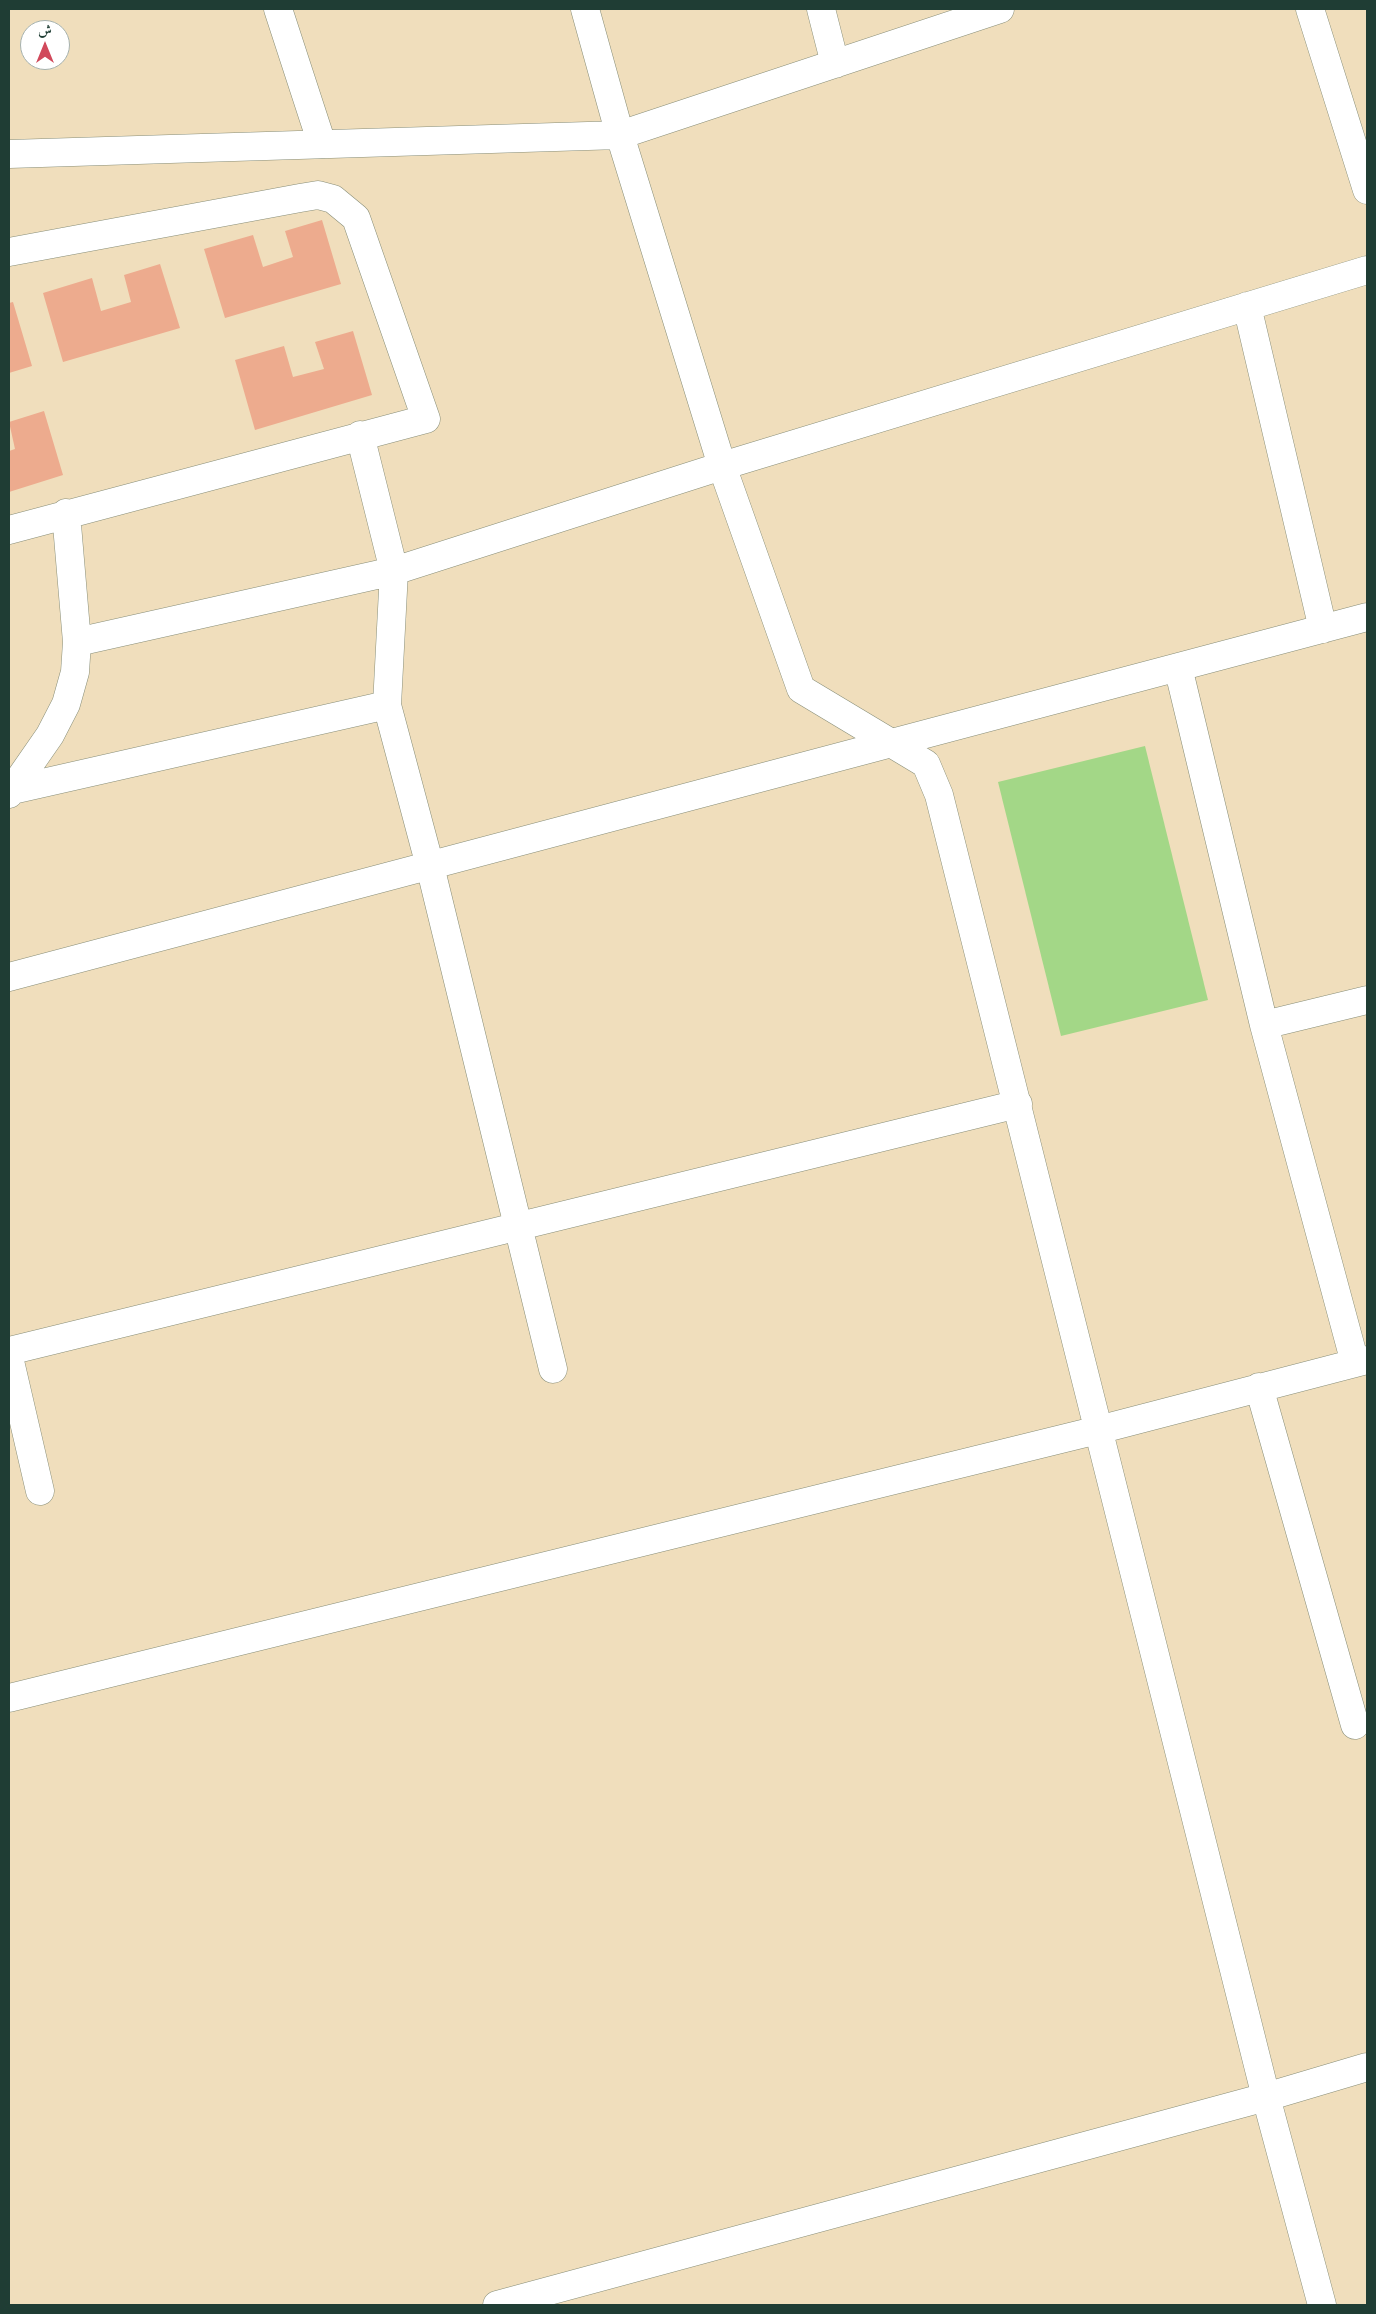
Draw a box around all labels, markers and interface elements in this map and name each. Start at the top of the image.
north arrow [20,20,70,70]
text: ش [38,22,52,40]

